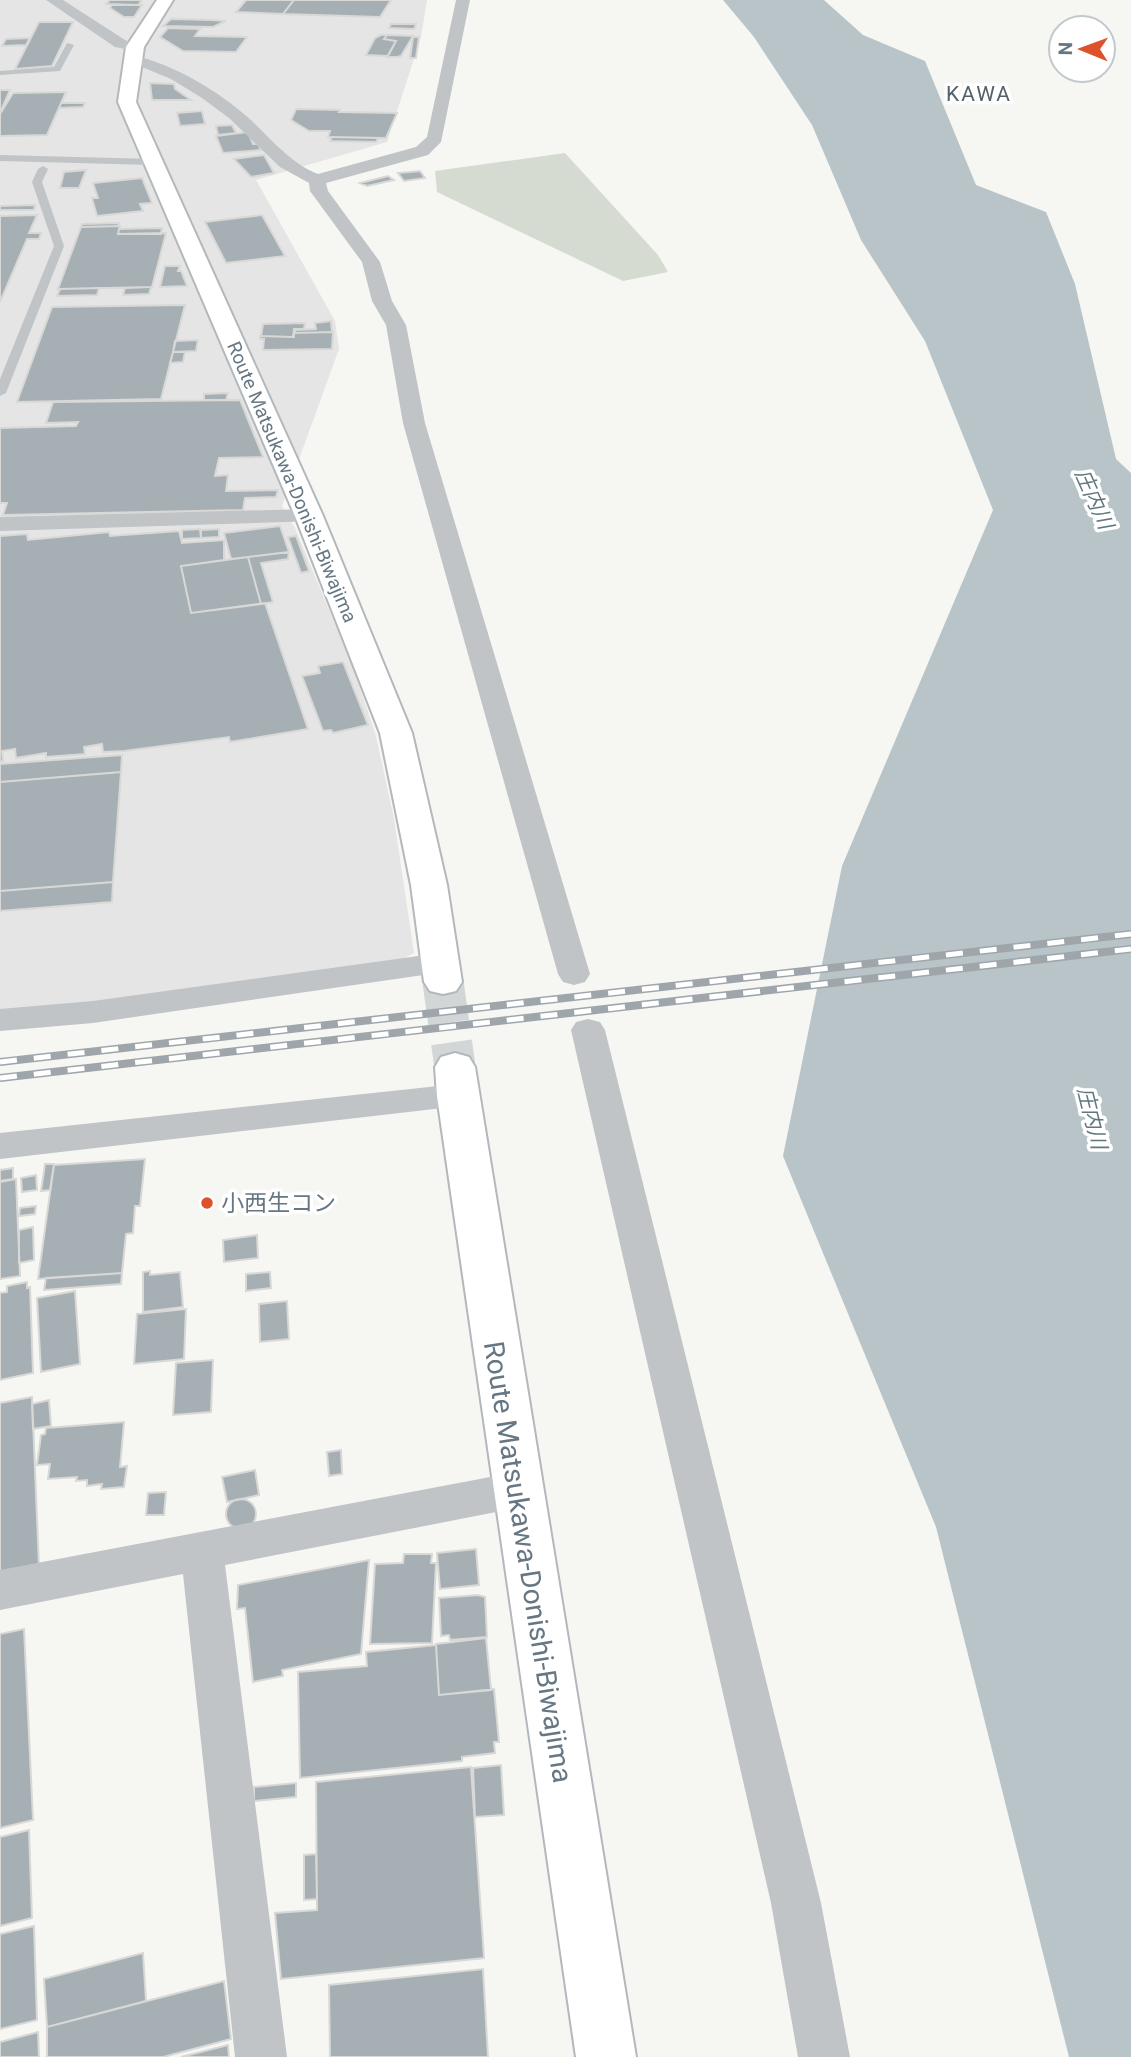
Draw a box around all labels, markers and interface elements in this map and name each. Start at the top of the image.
north arrow [1047,14,1117,84]
text: N [1054,42,1077,56]
district label: KAWA [946,82,1012,106]
street label: Route Matsukawa-Donishi-Biwajima [222,338,362,626]
water label: 庄内川 [1070,465,1119,534]
water label: 庄内川 [1073,1085,1112,1153]
place label: 小西生コン [221,1190,336,1217]
marker: 小西生コン [199,1195,215,1211]
street label: Route Matsukawa-Donishi-Biwajima [477,1339,579,1785]

